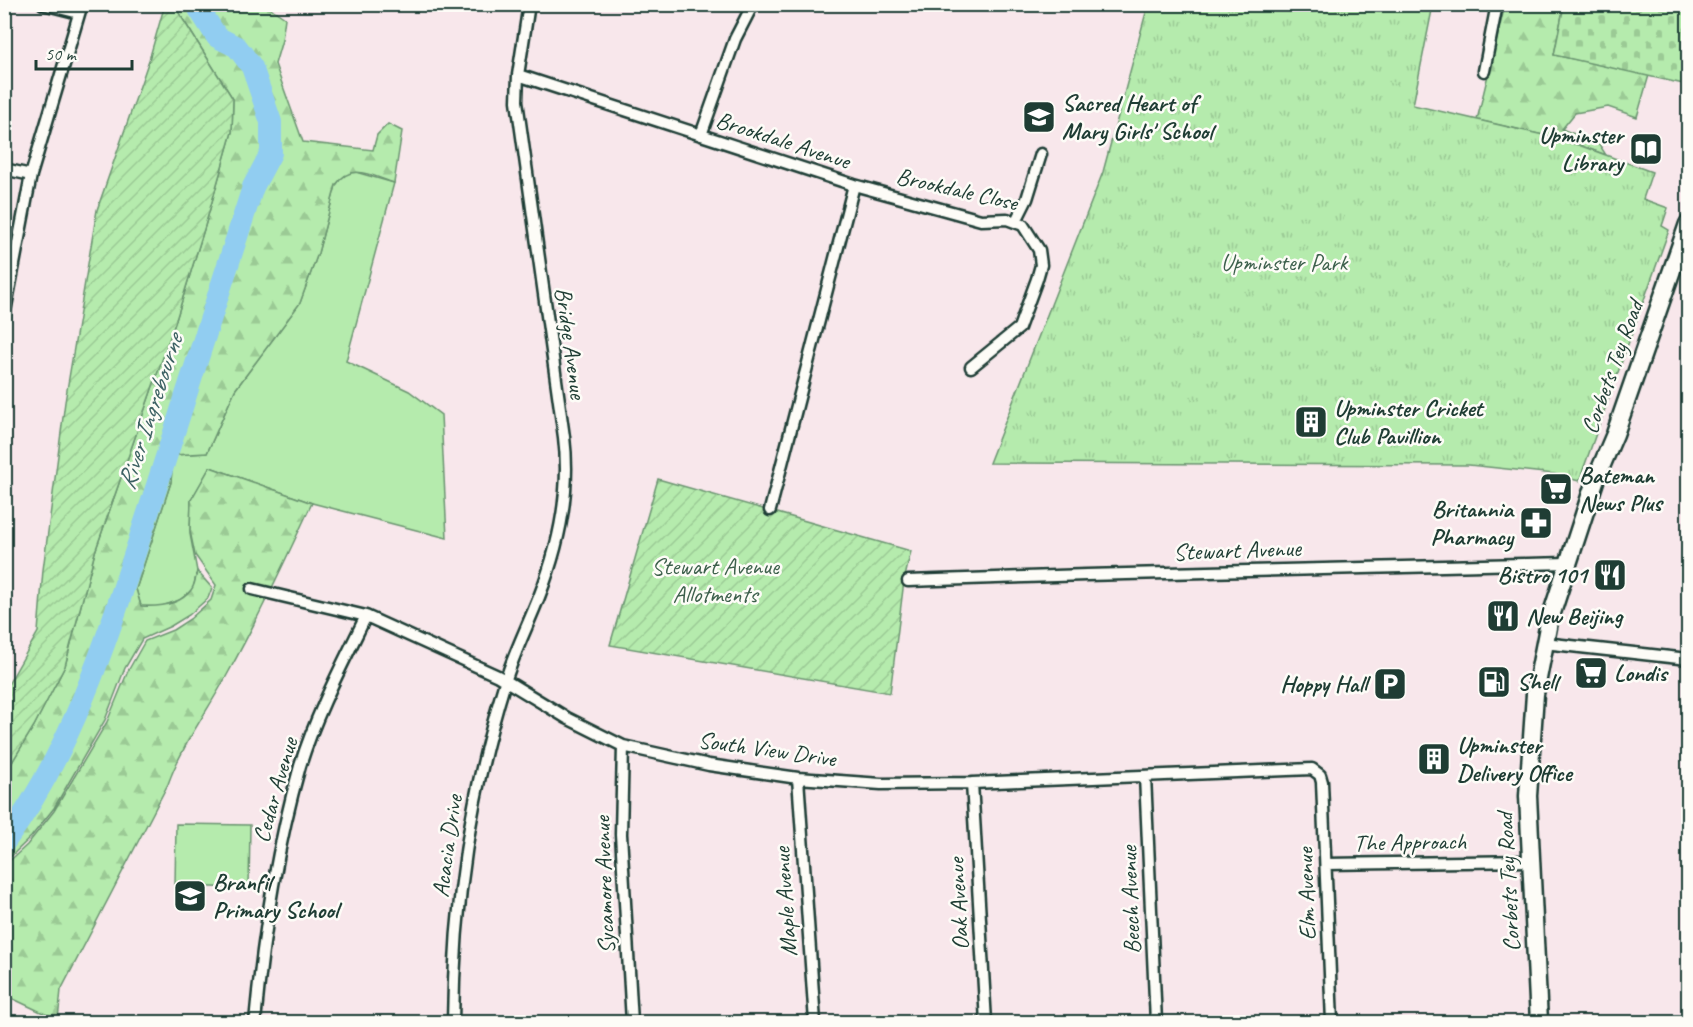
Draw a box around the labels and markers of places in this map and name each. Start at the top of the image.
place label: Sacred Heart of Mary Girls' School [1062,88,1217,146]
school or university icon: Sacred Heart of Mary Girls' School [1021,99,1057,135]
place label: Upminster Library [1539,120,1626,178]
library icon: Upminster Library [1628,131,1664,167]
place label: Upminster Cricket Club Pavillion [1334,393,1486,451]
building icon: Upminster Cricket Club Pavillion [1293,404,1329,440]
place label: Bateman News Plus [1579,460,1664,518]
supermarket icon: Bateman News Plus [1538,471,1574,507]
place label: Britannia Pharmacy [1430,494,1515,552]
pharmacy icon: Britannia Pharmacy [1518,505,1554,541]
restaurant icon: Bistro 101 [1592,557,1628,593]
place label: Bistro 101 [1498,560,1590,590]
restaurant icon: New Beijing [1485,598,1521,634]
place label: New Beijing [1526,601,1624,631]
supermarket icon: Londis [1573,655,1609,691]
place label: Londis [1614,658,1669,688]
fuel station icon: Shell [1476,664,1512,700]
parking icon: Hoppy Hall [1372,666,1408,702]
place label: Shell [1517,667,1562,697]
place label: Hoppy Hall [1280,669,1372,699]
place label: Upminster Delivery Office [1457,730,1574,788]
building icon: Upminster Delivery Office [1416,741,1452,777]
place label: Branfil Primary School [213,867,343,925]
school or university icon: Branfil Primary School [172,878,208,914]

